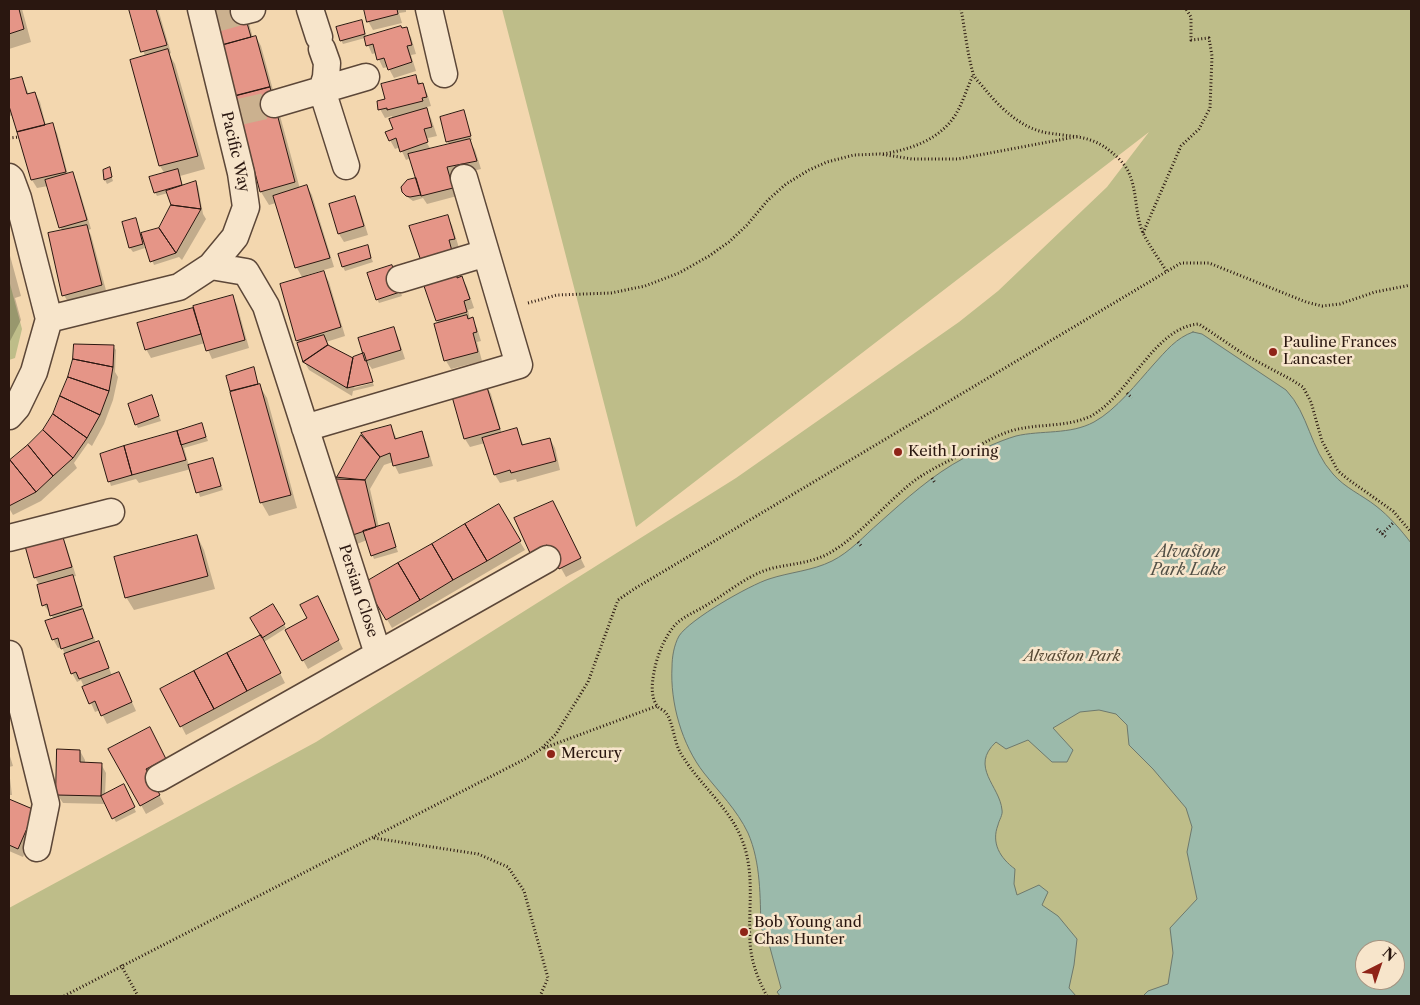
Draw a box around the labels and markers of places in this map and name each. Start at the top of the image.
place label: Pauline Frances Lancaster [1283,334,1397,369]
marker: Pauline Frances Lancaster [1267,346,1279,358]
place label: Keith Loring [908,443,998,461]
marker: Keith Loring [892,446,904,458]
place label: Mercury [561,745,622,763]
marker: Mercury [545,748,557,760]
place label: Bob Young and Chas Hunter [754,914,862,949]
marker: Bob Young and Chas Hunter [738,926,750,938]

